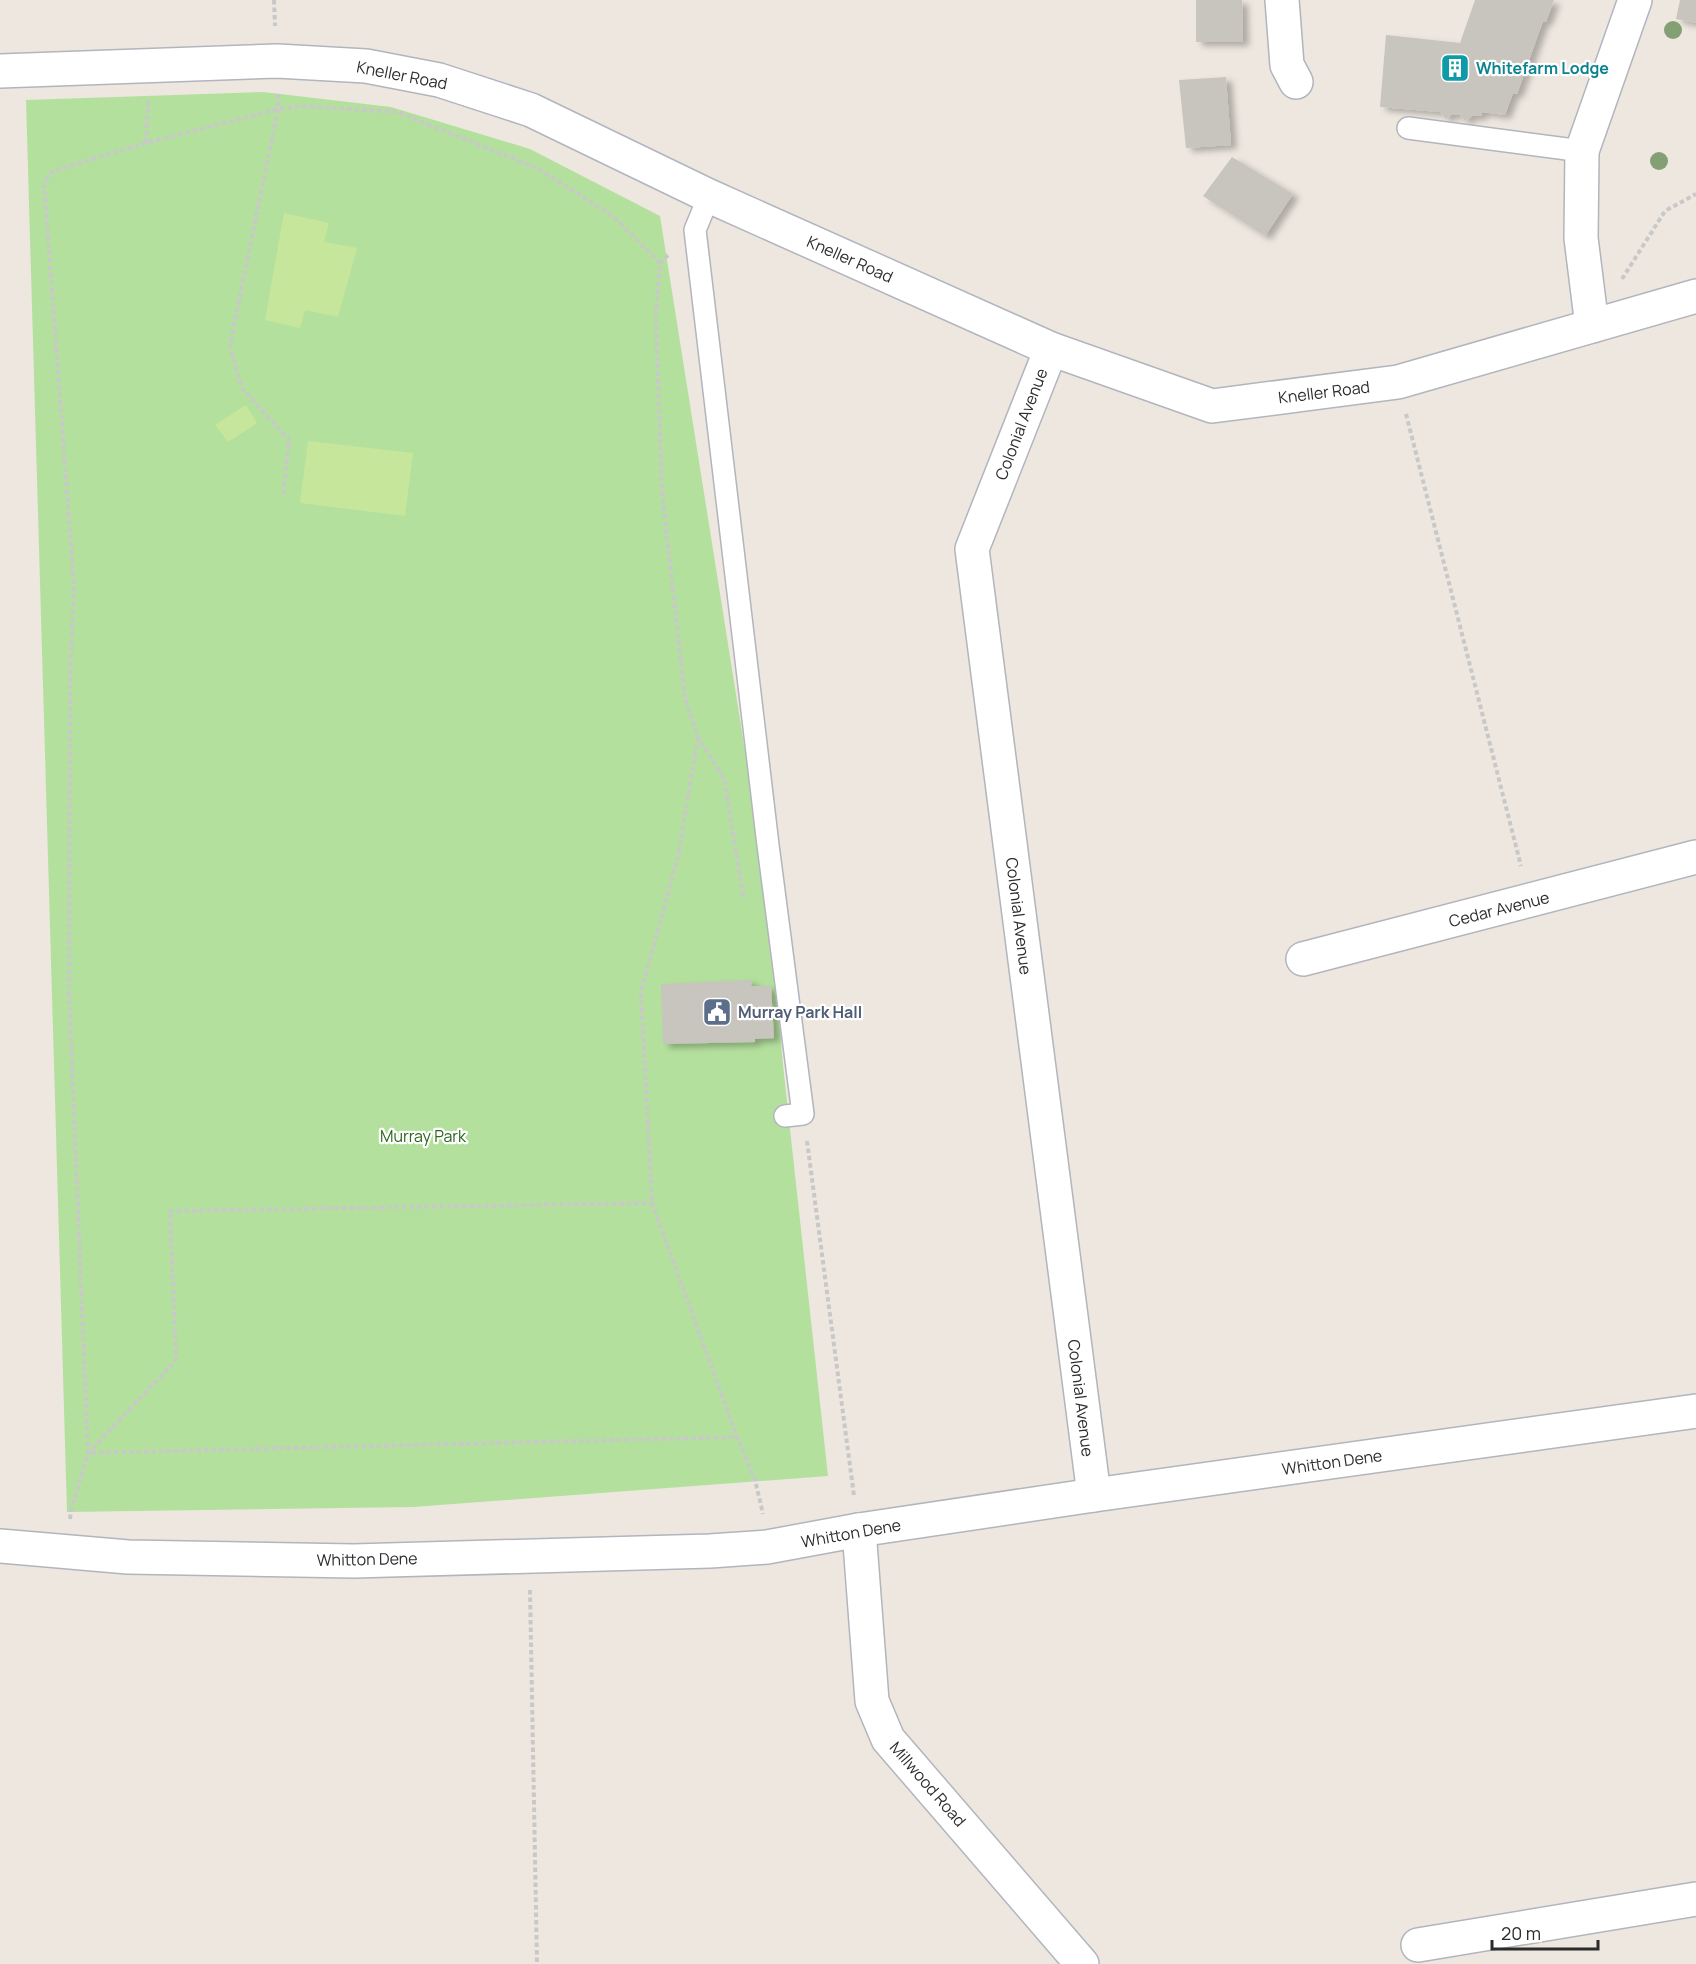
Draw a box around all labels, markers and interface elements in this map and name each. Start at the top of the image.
building icon: Whitefarm Lodge [1439,52,1471,84]
street label: Kneller Road [355,55,449,95]
place label: Whitefarm Lodge [1476,57,1609,79]
street label: Kneller Road [803,230,897,288]
street label: Colonial Avenue [990,365,1052,483]
street label: Kneller Road [1277,375,1371,409]
street label: Colonial Avenue [1001,856,1037,976]
street label: Cedar Avenue [1446,886,1552,932]
public building icon: Murray Park Hall [701,996,733,1028]
place label: Murray Park Hall [738,1001,862,1023]
park label: Murray Park [380,1125,467,1147]
street label: Colonial Avenue [1063,1338,1099,1458]
street label: Whitton Dene [1281,1444,1383,1480]
street label: Whitton Dene [799,1513,903,1553]
street label: Whitton Dene [316,1547,418,1571]
street label: Millwood Road [885,1737,971,1831]
scale bar [1492,1913,1598,1951]
text: 20 m [1501,1921,1541,1945]

